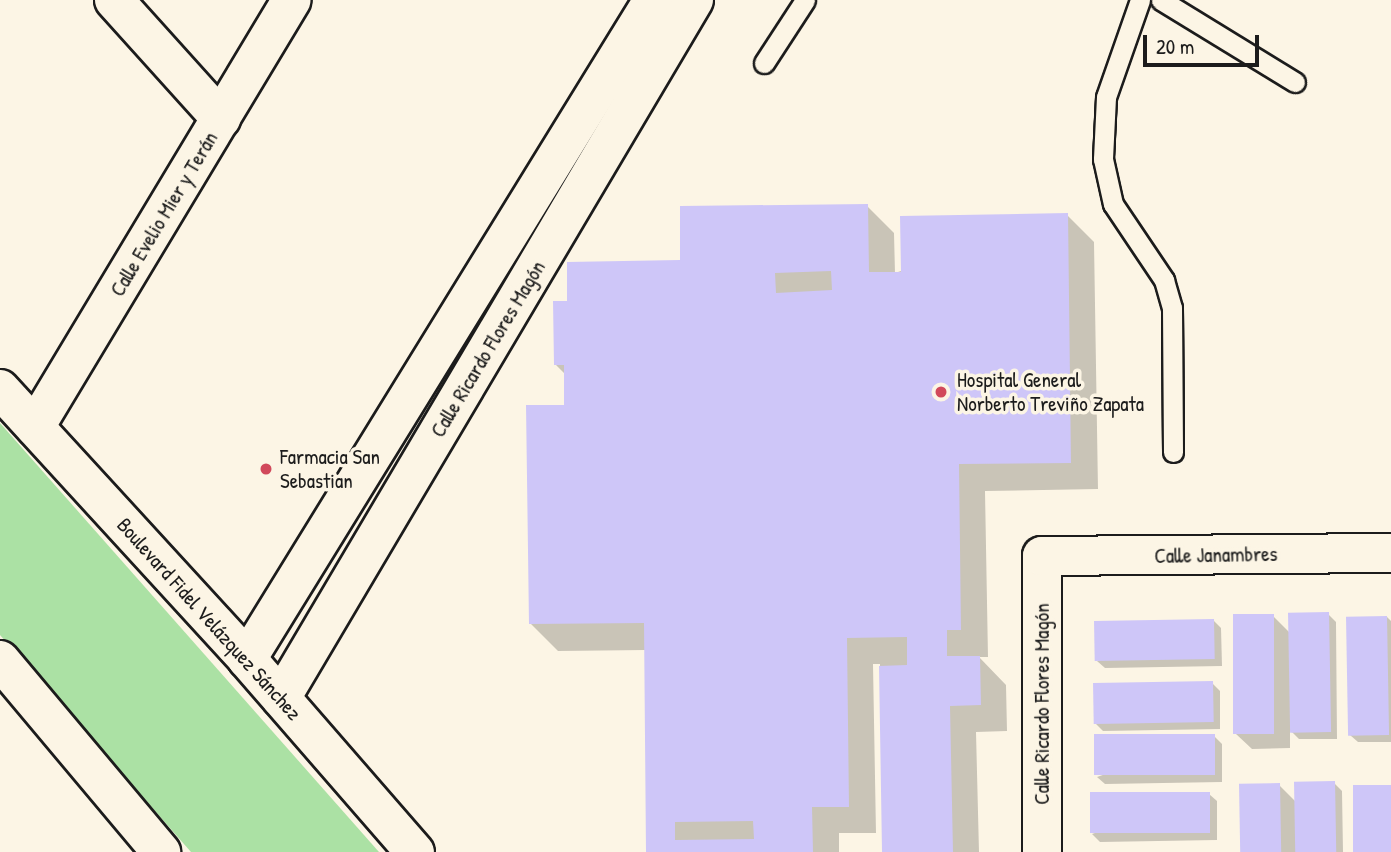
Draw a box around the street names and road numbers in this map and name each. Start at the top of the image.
street label: Calle Evelio Mier y Terán [105,127,223,301]
street label: Calle Ricardo Flores Magón [425,256,551,442]
street label: Boulevard Fidel Velázquez Sánchez [111,513,307,725]
street label: Calle Janambres [1154,541,1278,569]
street label: Calle Ricardo Flores Magón [1029,603,1055,805]

